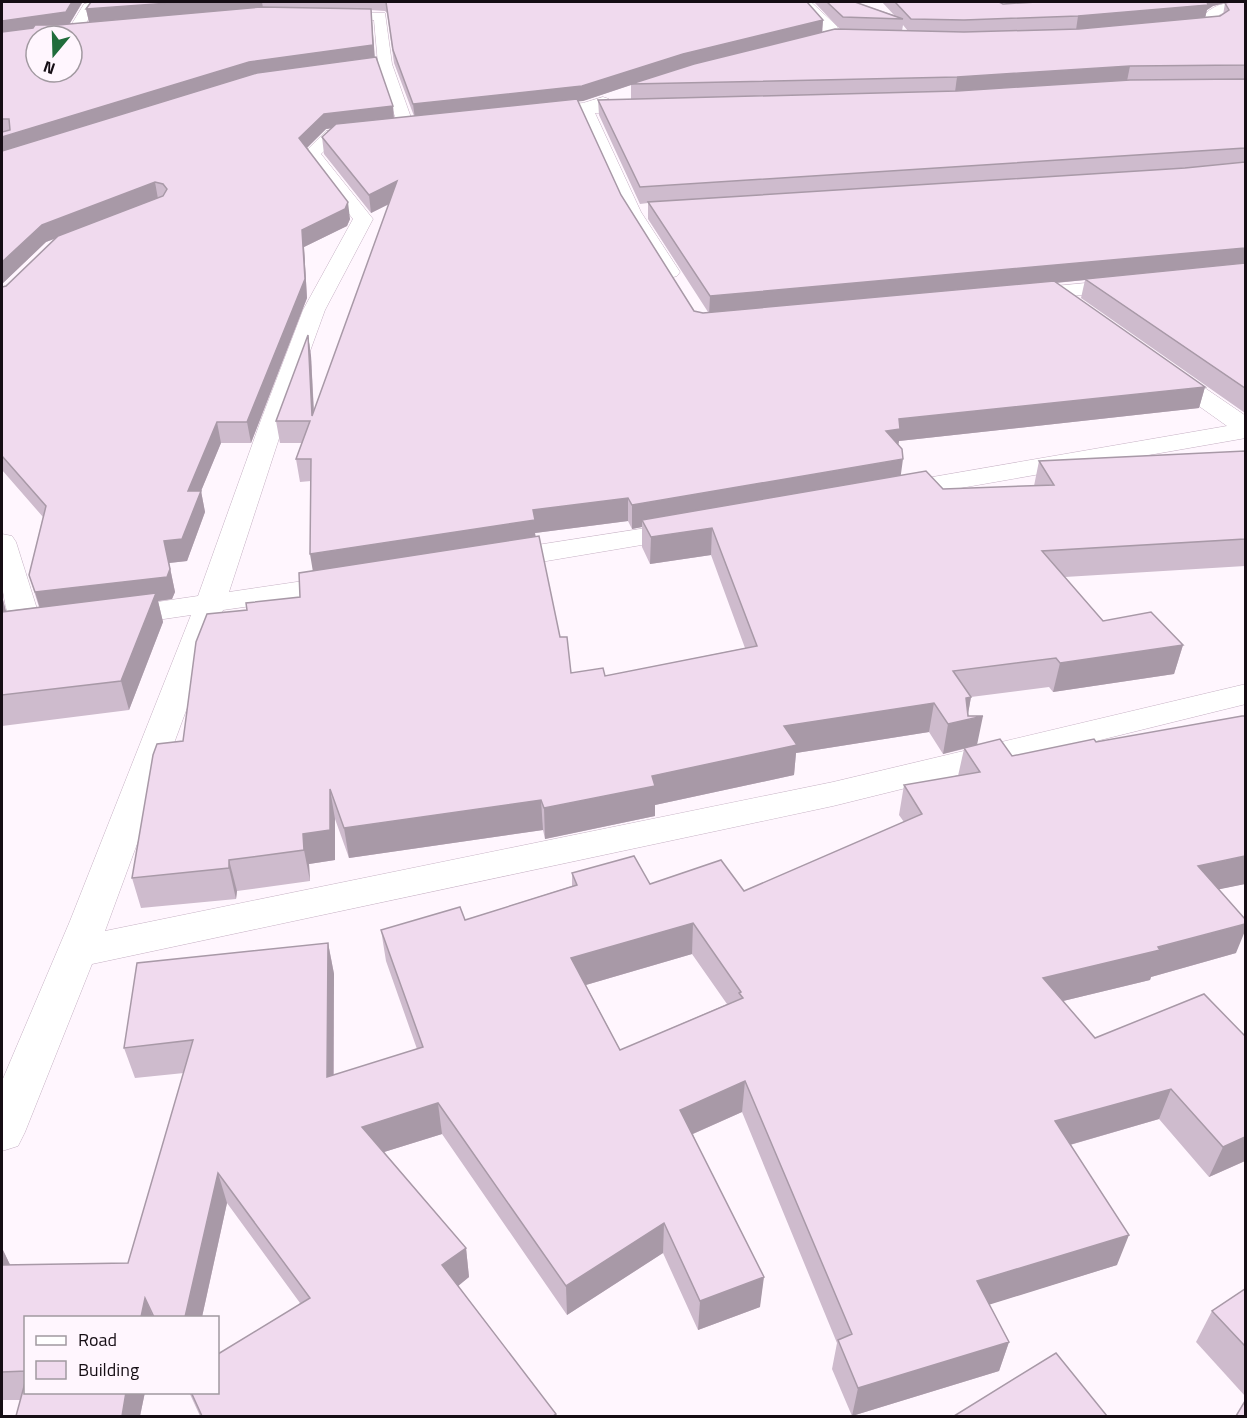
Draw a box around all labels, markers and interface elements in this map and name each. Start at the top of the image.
north arrow [24,24,84,84]
text: N [40,55,58,81]
legend [24,1316,219,1394]
text: Road [78,1326,117,1353]
text: Building [78,1356,139,1383]

